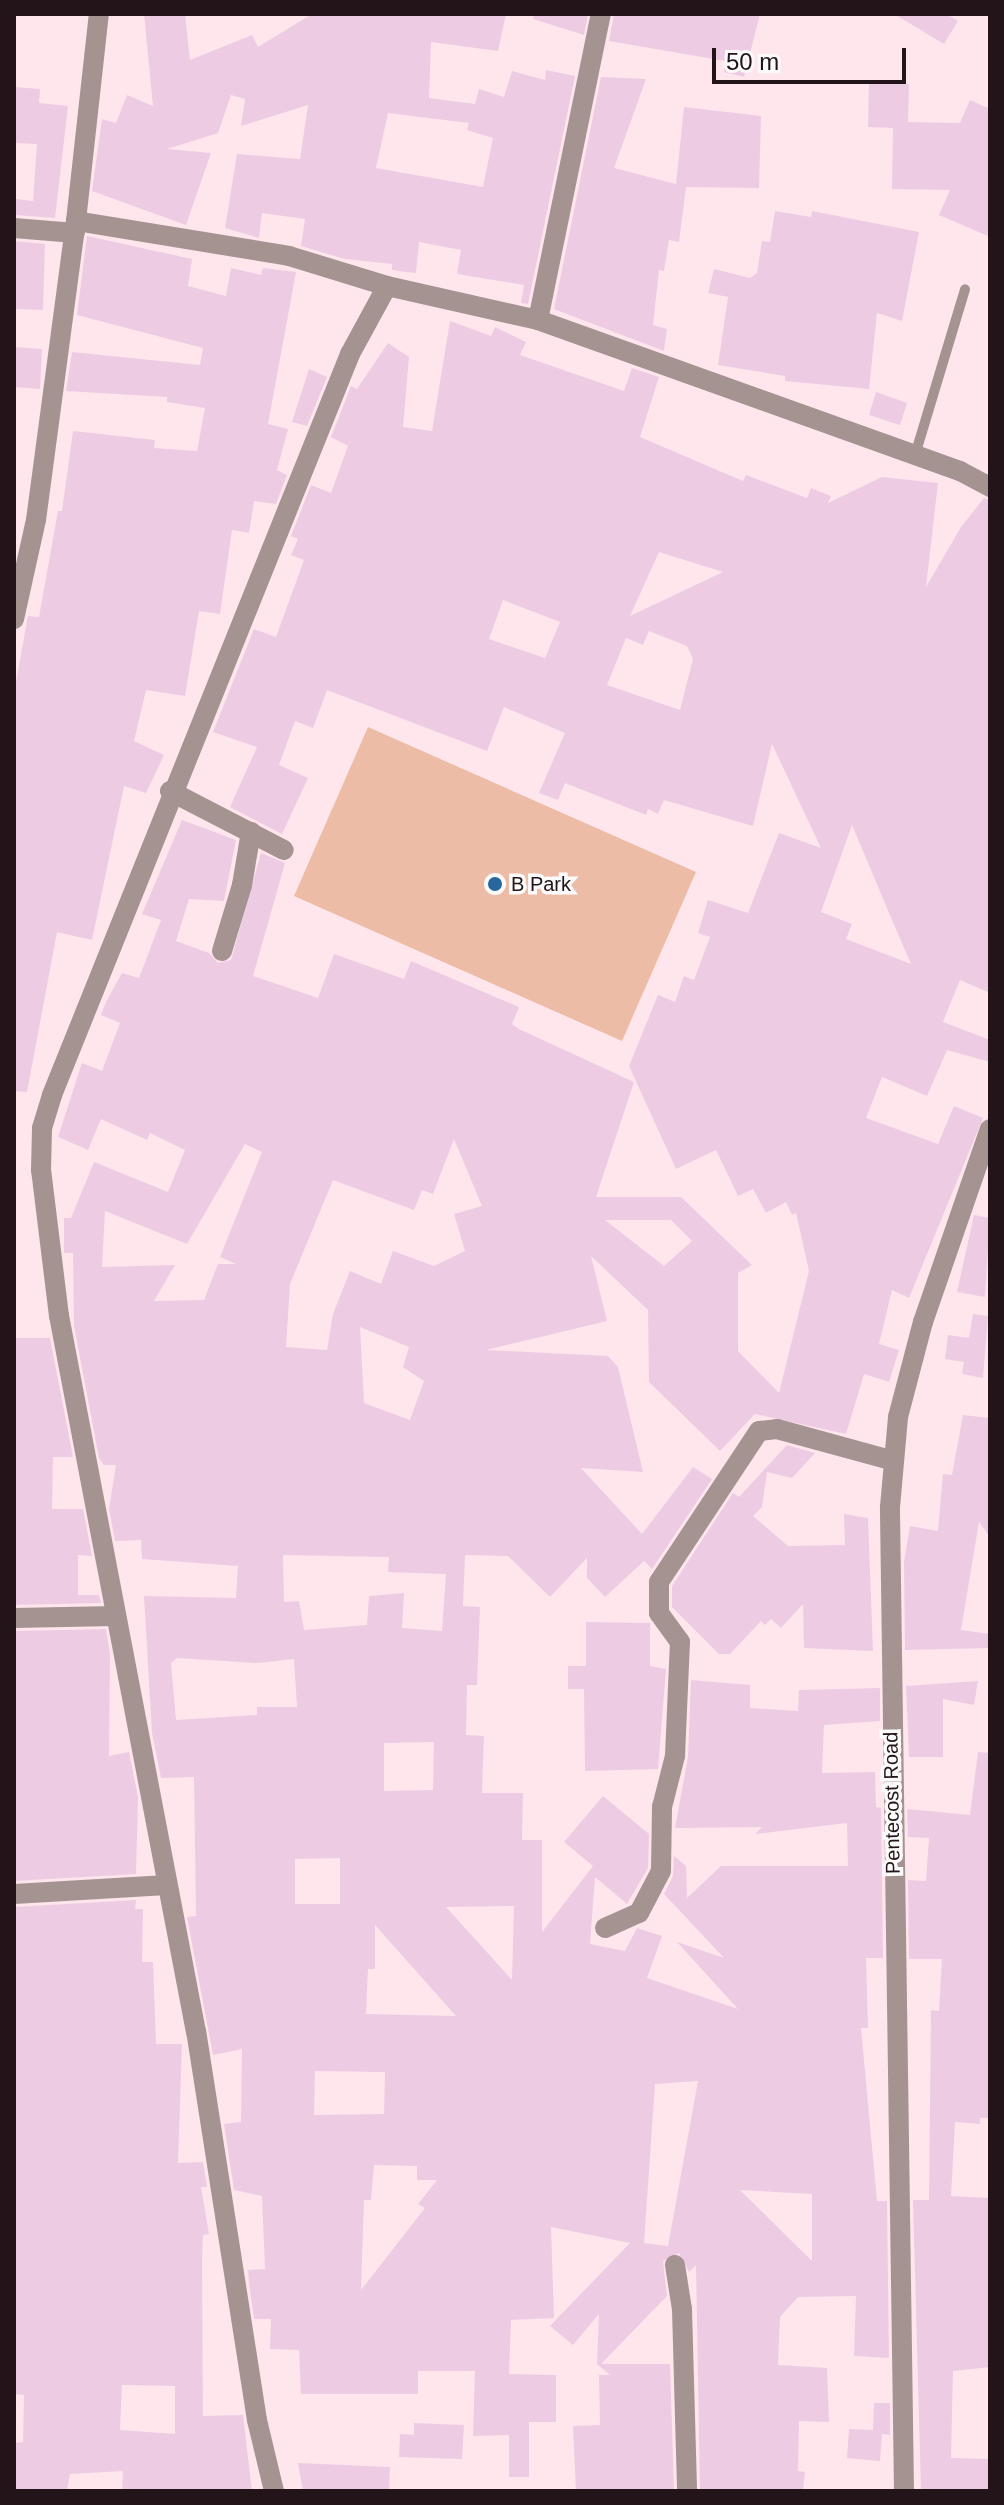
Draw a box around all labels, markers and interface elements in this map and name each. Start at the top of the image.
scale bar [716,32,910,82]
text: 50 m [726,48,779,75]
place label: B Park [511,872,571,896]
marker: B Park [486,875,504,893]
street label: Pentecost Road [879,1732,905,1874]

